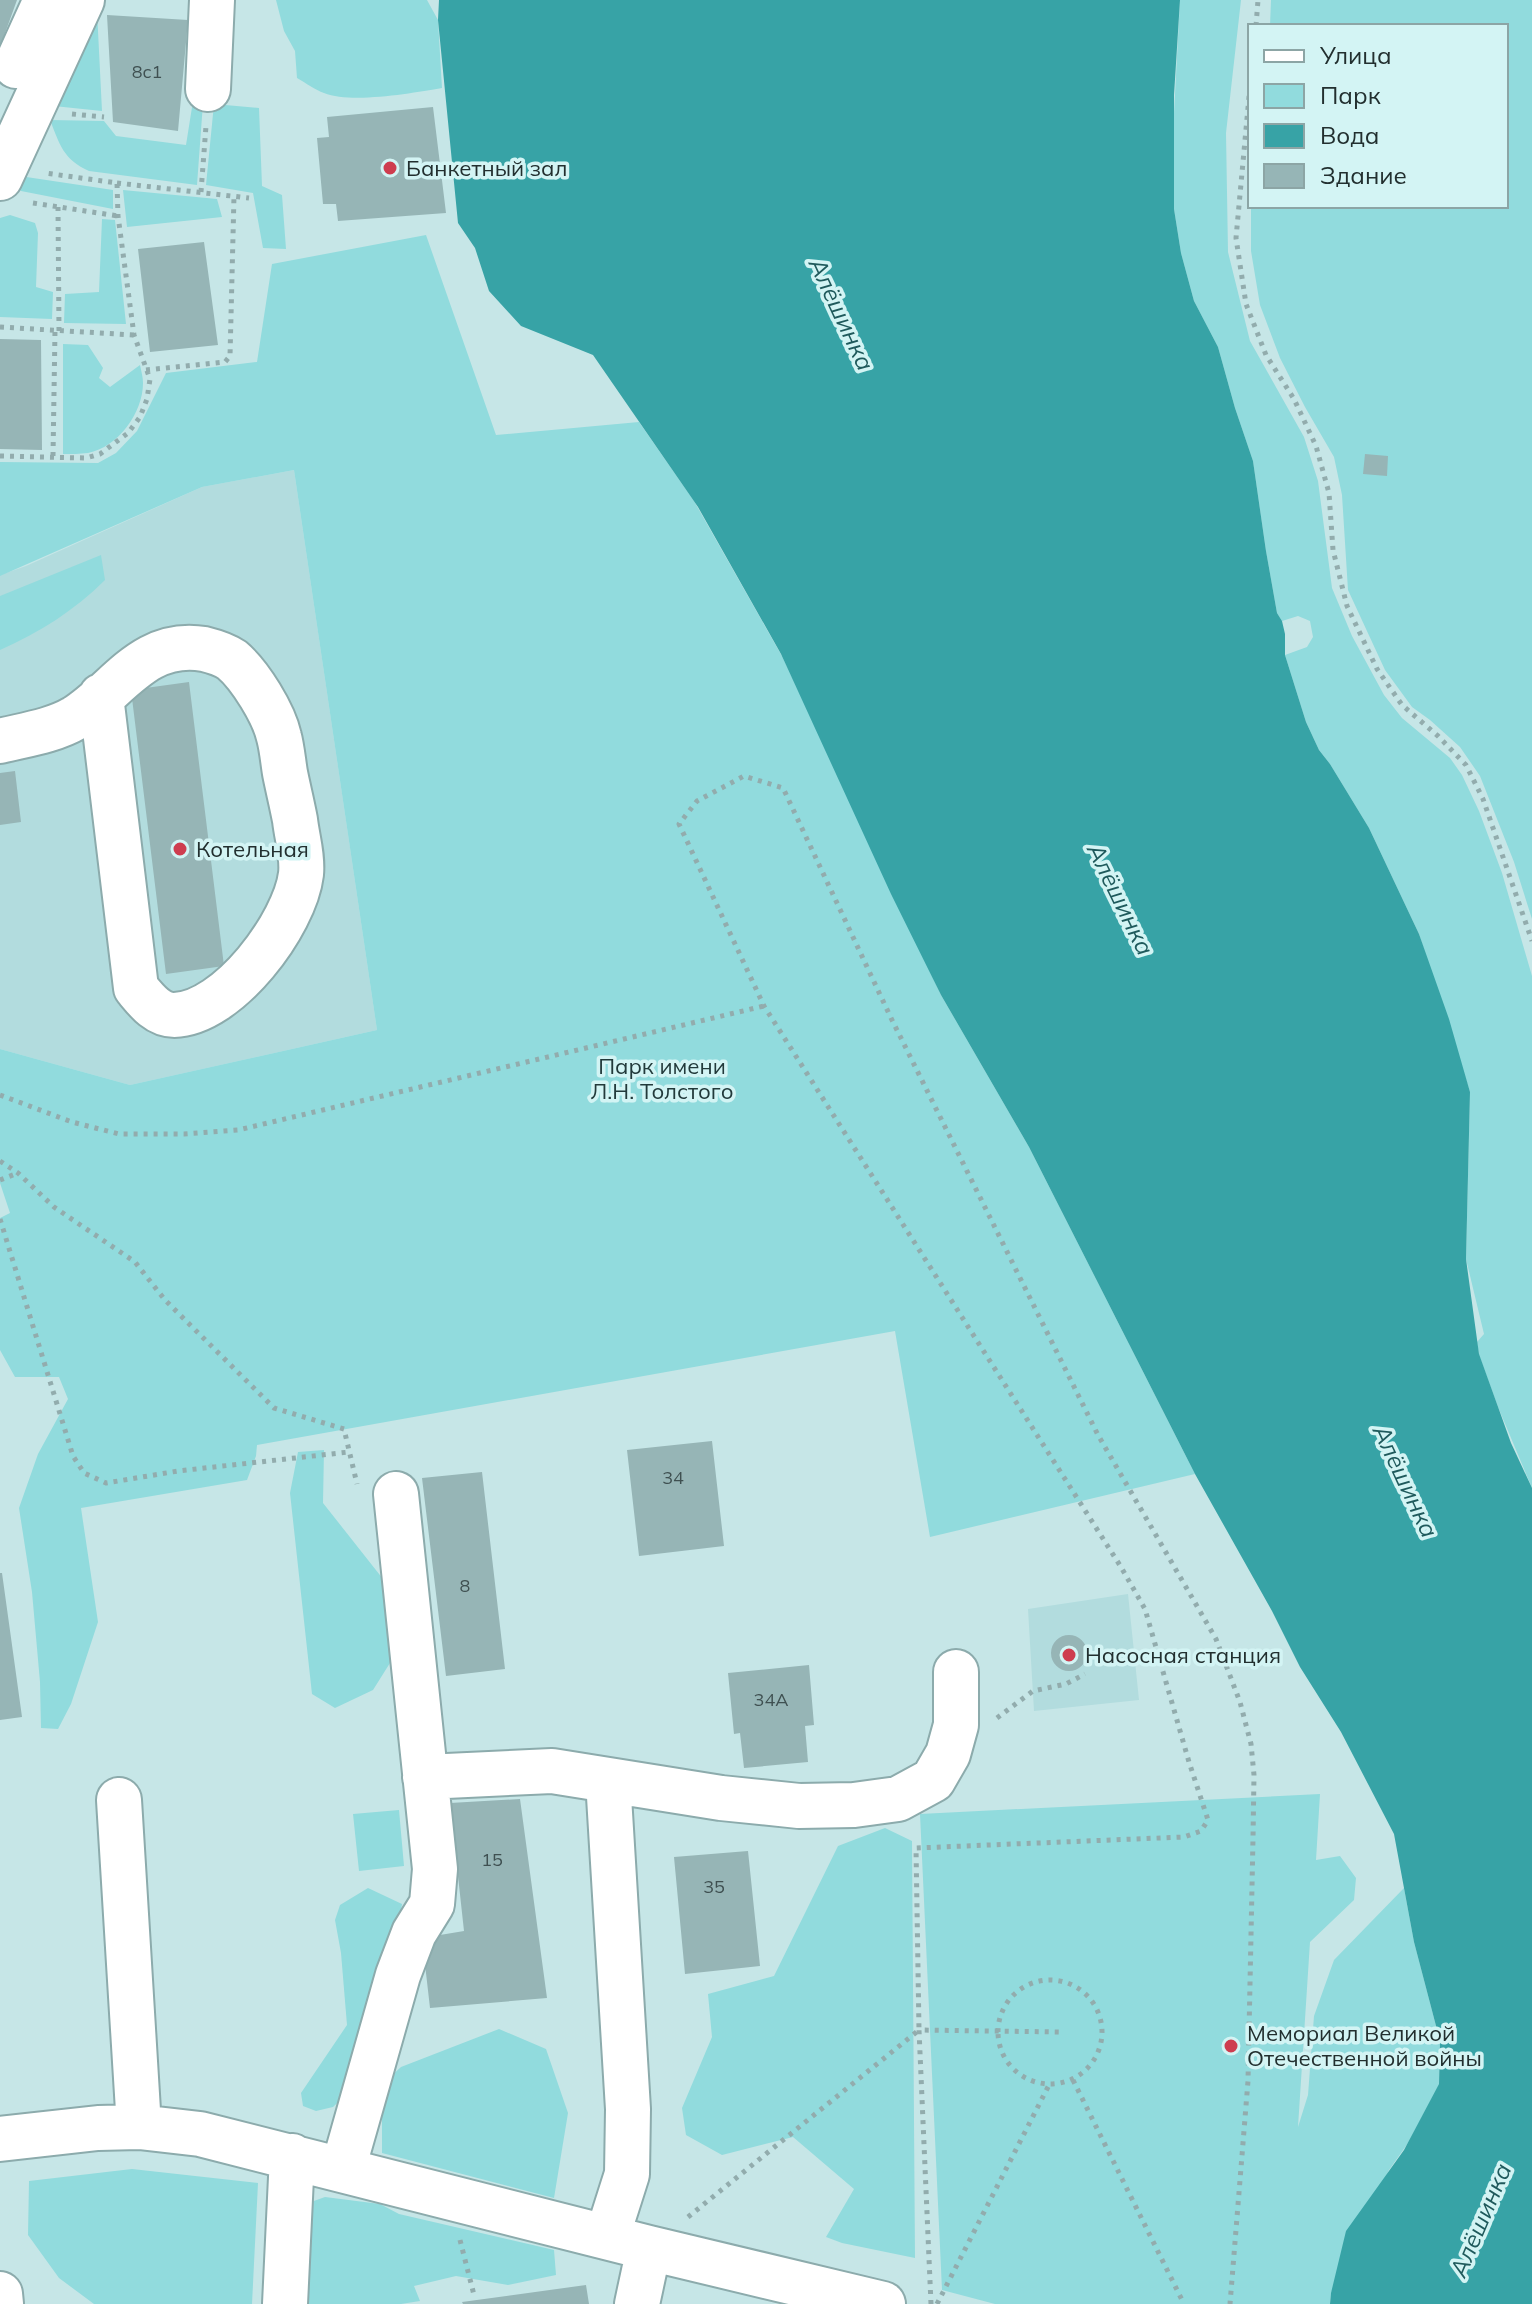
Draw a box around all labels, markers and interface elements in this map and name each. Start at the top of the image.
legend [1248,24,1508,208]
text: Улица [1319,40,1392,70]
house number: 8с1 [132,60,162,83]
text: Парк [1320,80,1381,110]
text: Вода [1320,120,1380,150]
place label: Банкетный зал [406,154,567,182]
marker: Банкетный зал [381,159,399,177]
text: Здание [1320,160,1407,190]
water label: Алёшинка [802,252,881,375]
place label: Котельная [196,835,309,863]
water label: Алёшинка [1081,837,1161,960]
marker: Котельная [171,840,189,858]
park label: Парк имени Л.Н. Толстого [591,1052,733,1105]
water label: Алёшинка [1366,1419,1445,1542]
house number: 34 [662,1466,684,1489]
house number: 8 [460,1574,470,1597]
place label: Насосная станция [1085,1641,1281,1669]
marker: Насосная станция [1060,1646,1078,1664]
house number: 34А [754,1688,788,1711]
house number: 15 [481,1848,503,1871]
house number: 35 [703,1875,725,1898]
place label: Мемориал Великой Отечественной войны [1247,2019,1482,2072]
marker: Мемориал Великой Отечественной войны [1222,2037,1240,2055]
water label: Алёшинка [1442,2159,1517,2282]

